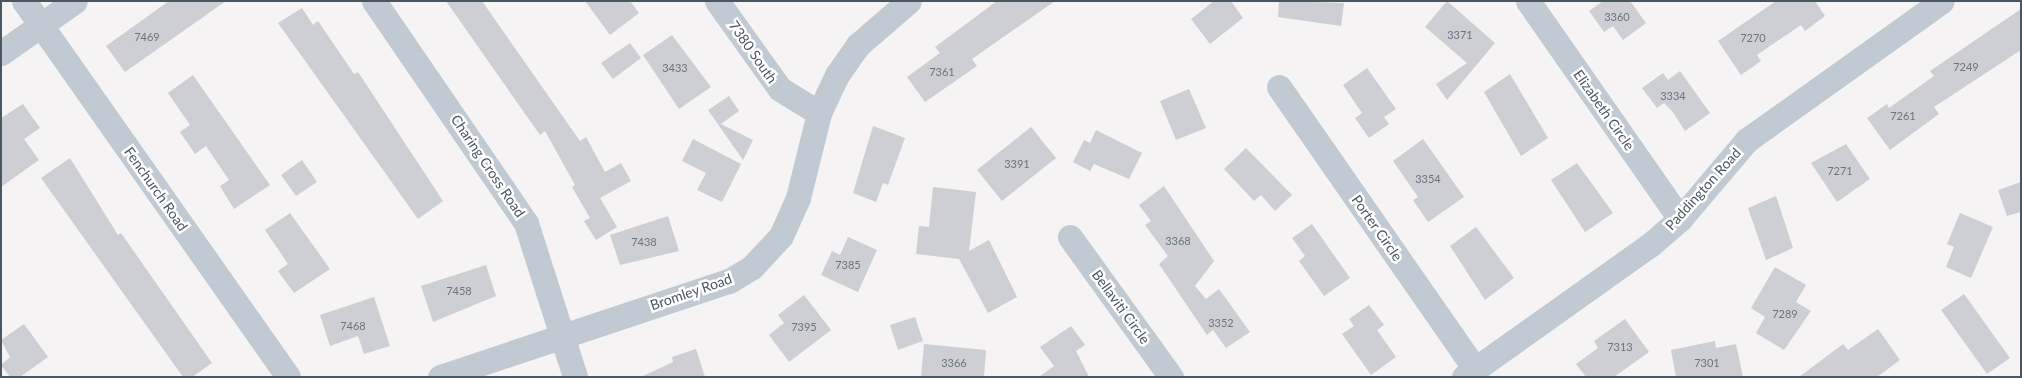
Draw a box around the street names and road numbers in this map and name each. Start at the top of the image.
street label: 7380 South [725,18,781,86]
street label: Elizabeth Circle [1570,66,1638,154]
street label: Charing Cross Road [447,112,529,220]
street label: Fenchurch Road [121,144,191,234]
street label: Paddington Road [1662,144,1744,234]
street label: Porter Circle [1348,192,1406,264]
street label: Bellaviti Circle [1089,267,1153,347]
street label: Bromley Road [648,270,734,314]

